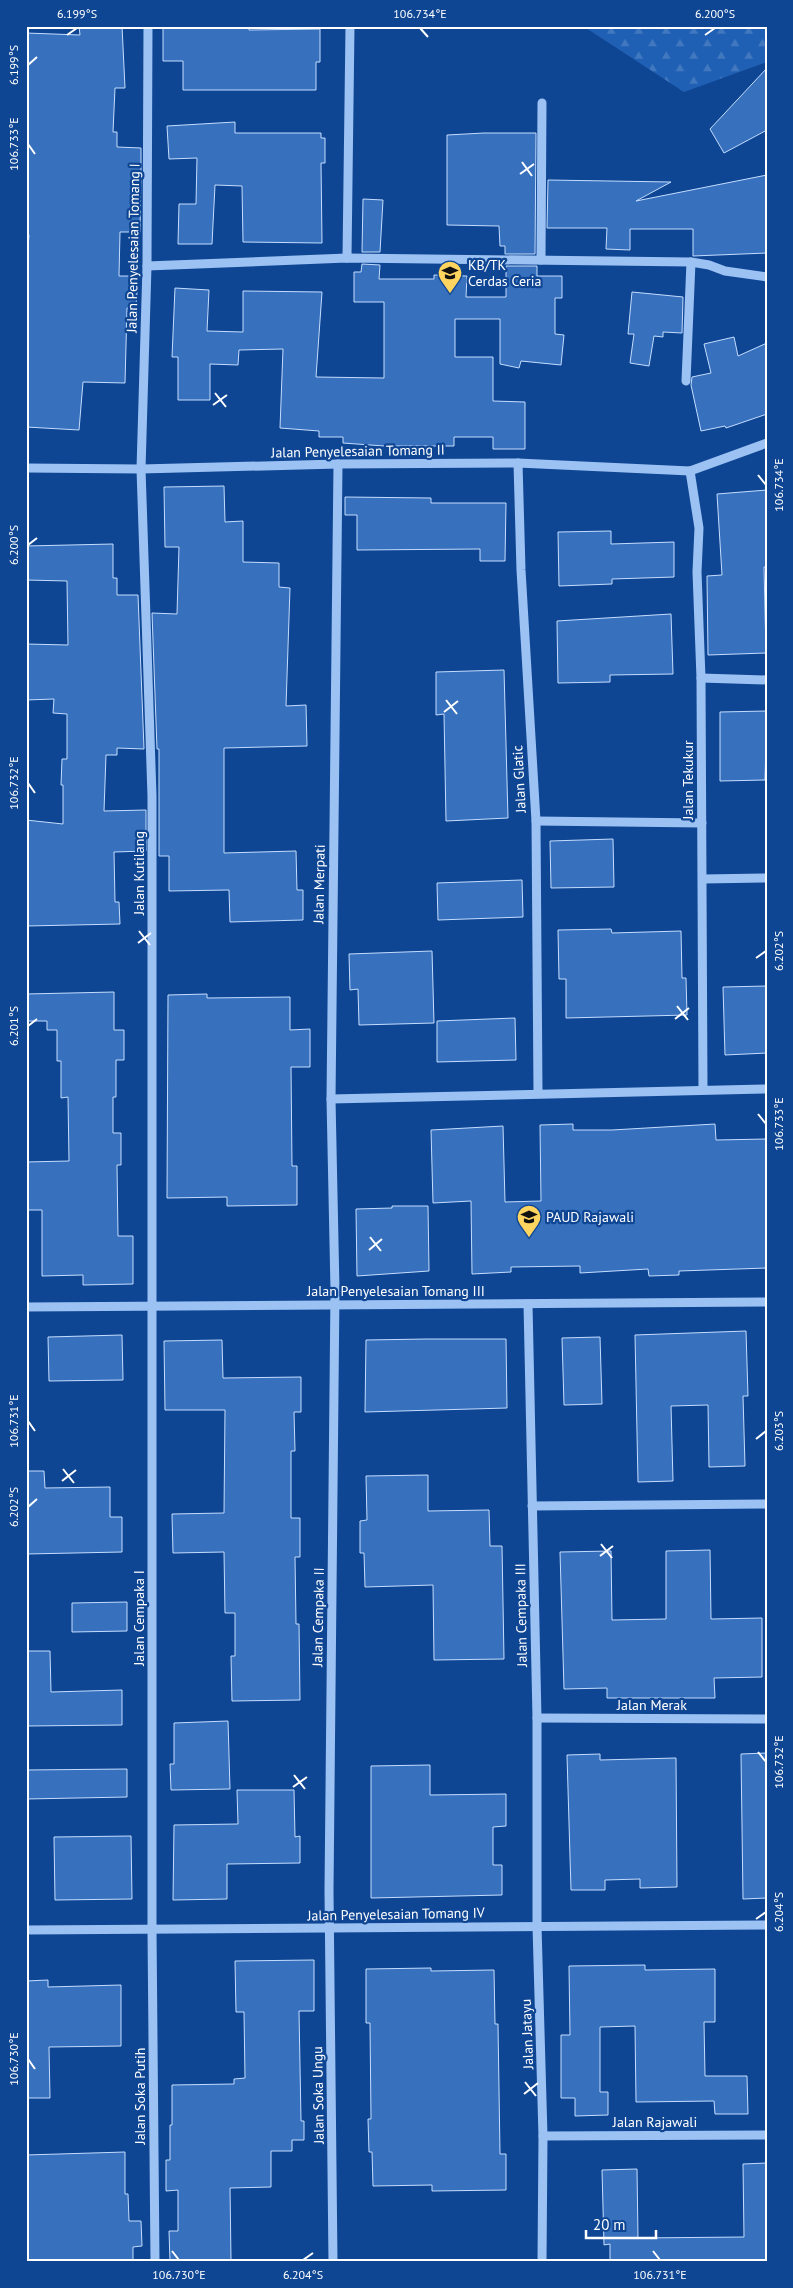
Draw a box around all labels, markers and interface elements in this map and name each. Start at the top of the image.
text: 6.199°S [57,6,97,21]
text: 106.734°E [393,6,447,21]
text: 6.200°S [695,6,735,21]
text: 6.199°S [6,45,21,85]
text: 106.733°E [6,117,21,171]
street label: Jalan Penyelesaian Tomang I [123,163,143,334]
place label: KB/TK Cerdas Ceria [468,256,542,290]
school or university icon: KB/TK Cerdas Ceria [437,260,463,294]
street label: Jalan Penyelesaian Tomang II [270,440,445,462]
text: 106.734°E [771,458,786,512]
text: 6.200°S [6,525,21,565]
street label: Jalan Tekukur [679,740,697,821]
street label: Jalan Glatic [508,745,530,814]
text: 106.732°E [6,756,21,810]
street label: Jalan Kutilang [130,831,148,916]
street label: Jalan Merpati [309,844,329,925]
text: 6.202°S [771,931,786,971]
text: 6.201°S [6,1006,21,1046]
text: 106.733°E [771,1097,786,1151]
school or university icon: PAUD Rajawali [516,1204,542,1238]
place label: PAUD Rajawali [546,1208,634,1226]
street label: Jalan Penyelesaian Tomang III [306,1282,485,1300]
text: 106.731°E [6,1394,21,1448]
text: 6.203°S [771,1411,786,1451]
text: 6.202°S [6,1487,21,1527]
street label: Jalan Cempaka III [511,1563,531,1668]
street label: Jalan Cempaka II [308,1567,328,1668]
street label: Jalan Cempaka I [130,1570,148,1667]
street label: Jalan Merak [616,1696,687,1714]
text: 106.732°E [771,1735,786,1789]
text: 6.204°S [771,1892,786,1932]
street label: Jalan Penyelesaian Tomang IV [306,1903,485,1925]
street label: Jalan Jatayu [517,1999,537,2070]
text: 106.730°E [6,2032,21,2086]
street label: Jalan Soka Ungu [308,2046,328,2145]
street label: Jalan Soka Putih [131,2048,149,2145]
street label: Jalan Rajawali [612,2113,697,2131]
scale bar [586,2208,656,2240]
text: 20 m [593,2215,626,2234]
text: 106.730°E [152,2267,206,2282]
text: 6.204°S [283,2267,323,2282]
text: 106.731°E [633,2267,687,2282]

